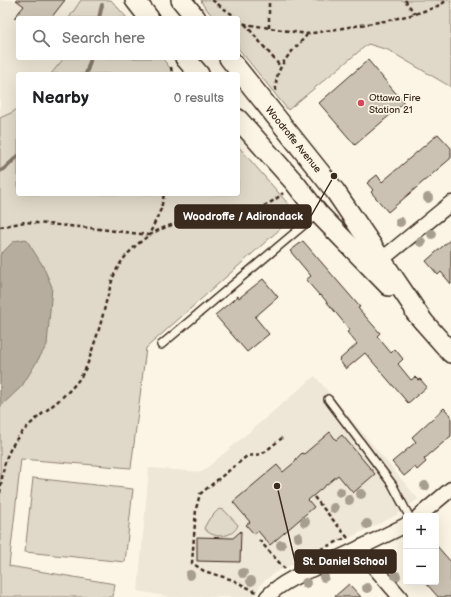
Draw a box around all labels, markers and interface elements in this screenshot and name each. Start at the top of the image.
search box [16,16,240,60]
icon: search [30,27,52,49]
text: Search here [62,29,145,48]
text: Nearby [32,88,89,108]
text: 0 results [174,90,224,106]
place label: Ottawa Fire Station 21 [369,92,421,116]
marker: Ottawa Fire Station 21 [356,98,366,108]
street label: Woodroffe Avenue [263,104,324,175]
callout: Woodroffe / Adirondack [175,205,311,228]
text: Woodroffe / Adirondack [183,210,303,223]
map controls [403,513,439,585]
button: + [403,513,439,549]
button: − [403,549,439,585]
callout: St. Daniel School [295,550,396,573]
text: St. Daniel School [303,555,388,568]

